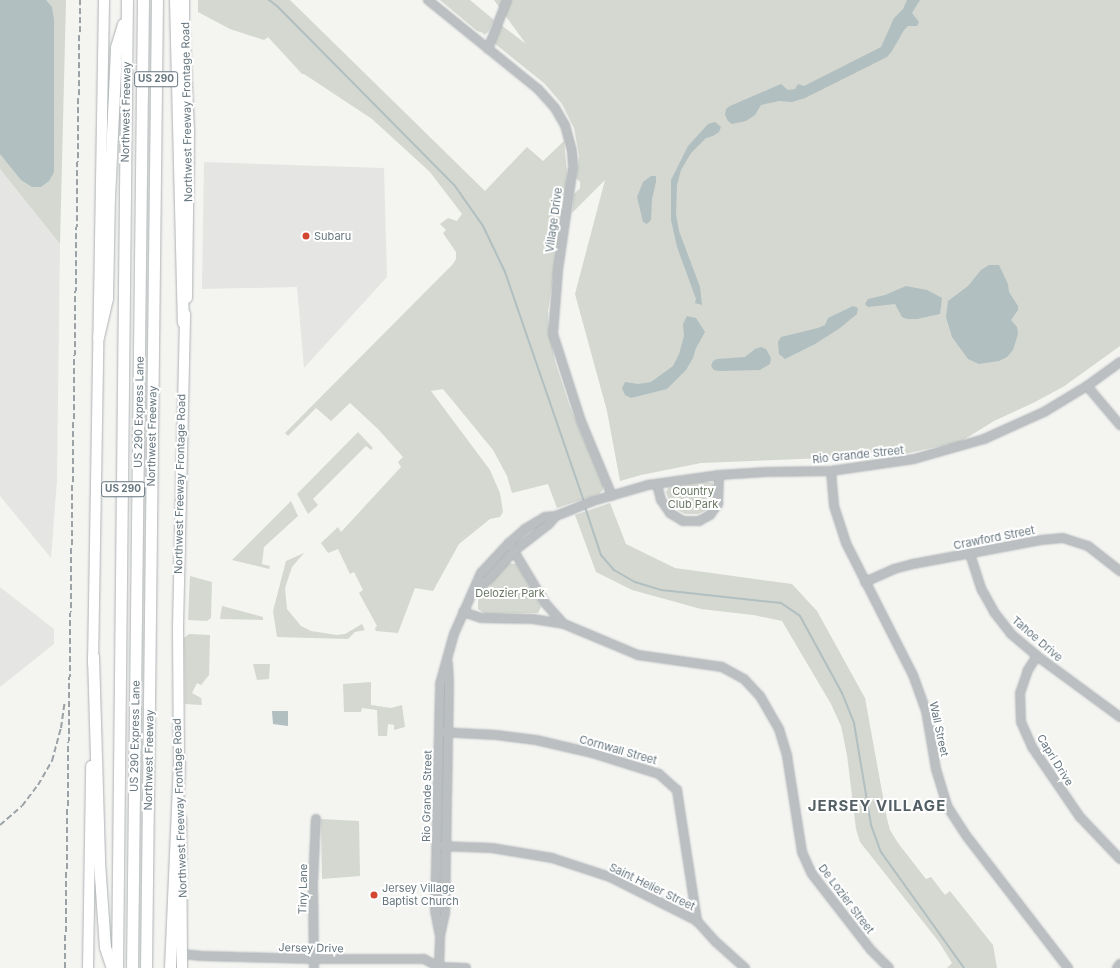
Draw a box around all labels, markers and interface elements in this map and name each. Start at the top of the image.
street label: Northwest Freeway Frontage Road [179,22,195,202]
street label: Northwest Freeway [119,61,133,163]
road number: US 290 [134,71,178,87]
street label: Village Drive [543,187,565,253]
place label: Subaru [314,229,351,243]
marker: Subaru [301,231,311,241]
street label: US 290 Express Lane [131,356,147,468]
street label: Northwest Freeway [145,385,159,487]
street label: Northwest Freeway Frontage Road [172,394,188,574]
street label: Rio Grande Street [812,444,904,466]
road number: US 290 [101,481,145,497]
park label: Country Club Park [668,485,718,511]
street label: Crawford Street [952,524,1036,552]
park label: Delozier Park [475,586,545,600]
street label: Tahoe Drive [1009,614,1065,664]
street label: US 290 Express Lane [127,680,143,792]
street label: Wall Street [927,700,951,758]
street label: Northwest Freeway [142,709,156,811]
street label: Northwest Freeway Frontage Road [170,718,190,898]
street label: Capri Drive [1034,732,1076,788]
street label: Cornwall Street [578,733,658,767]
street label: Rio Grande Street [420,750,434,842]
district label: JERSEY VILLAGE [808,797,946,815]
street label: Saint Helier Street [607,861,697,913]
street label: De Lozier Street [816,862,876,936]
street label: Tiny Lane [296,864,310,914]
place label: Jersey Village Baptist Church [382,882,459,908]
marker: Jersey Village Baptist Church [369,890,379,900]
street label: Jersey Drive [278,941,344,955]

